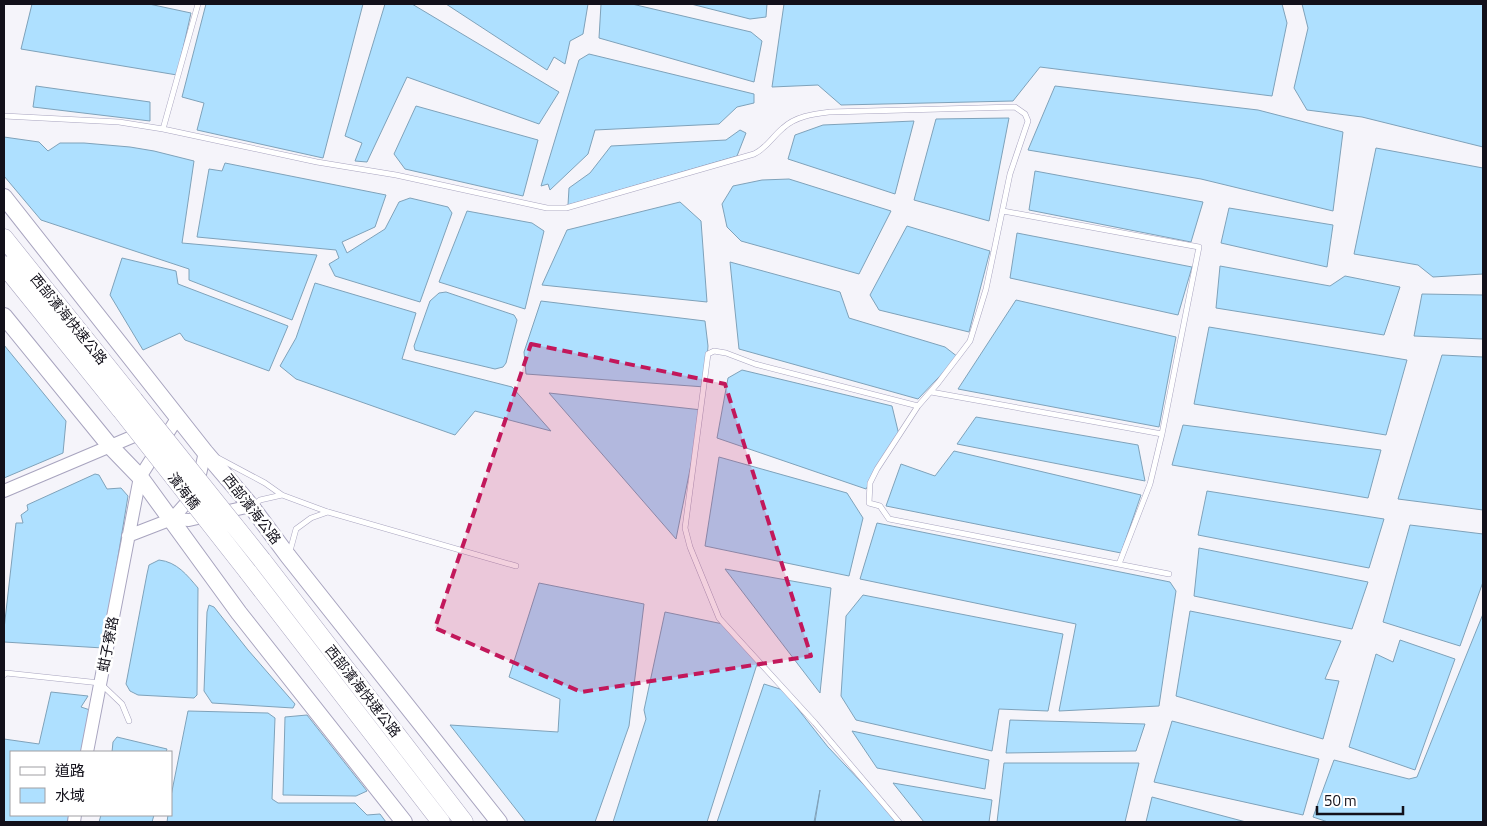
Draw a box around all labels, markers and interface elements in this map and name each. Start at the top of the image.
street label: 西部濱海快速公路 [26,269,113,369]
street label: 濱海橋 [163,468,206,514]
street label: 西部濱海公路 [218,469,287,548]
street label: 蚶子寮路 [92,614,123,673]
street label: 西部濱海快速公路 [321,640,406,741]
legend [10,751,172,816]
text: 道路 [55,759,85,782]
text: 水域 [55,784,85,807]
scale bar [1317,784,1403,816]
text: 50 m [1324,789,1357,812]

